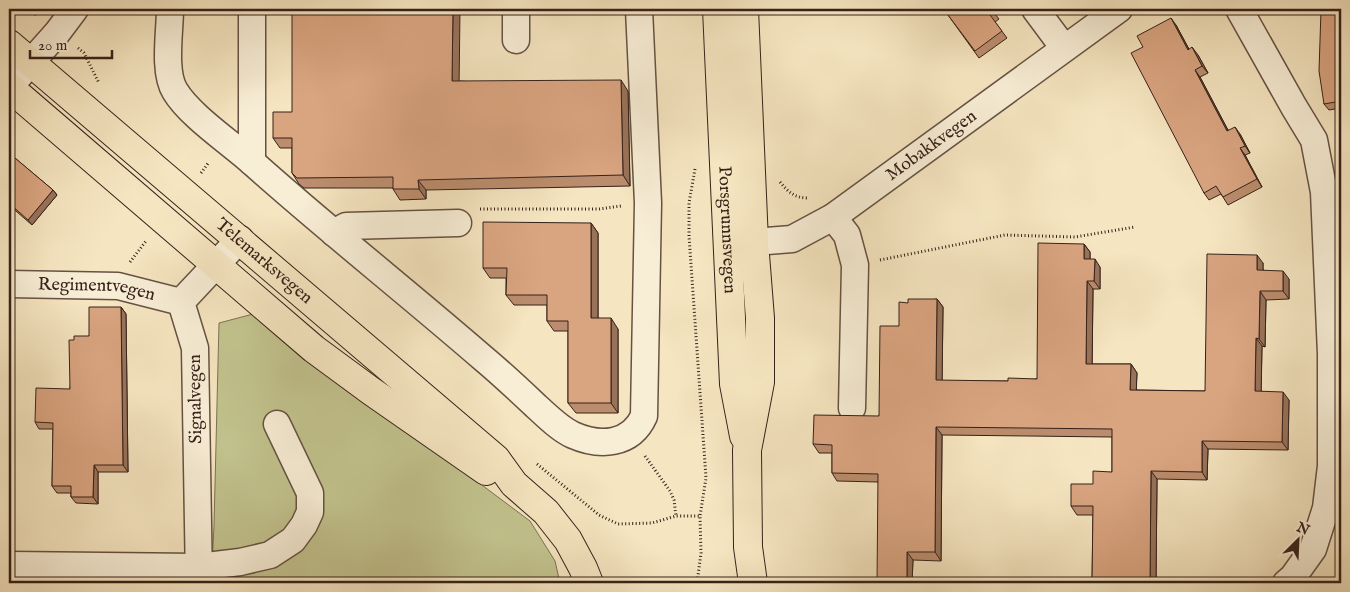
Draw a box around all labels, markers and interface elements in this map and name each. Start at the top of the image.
scale bar [30,28,112,60]
text: 20 m [38,36,68,55]
street label: Mobakkvegen [881,105,982,186]
street label: Porsgrunnsvegen [713,165,741,294]
street label: Telemarksvegen [211,213,318,310]
street label: Regimentvegen [38,273,158,307]
street label: Signalvegen [184,354,208,444]
north arrow [1272,514,1322,564]
text: N [1293,518,1312,540]

